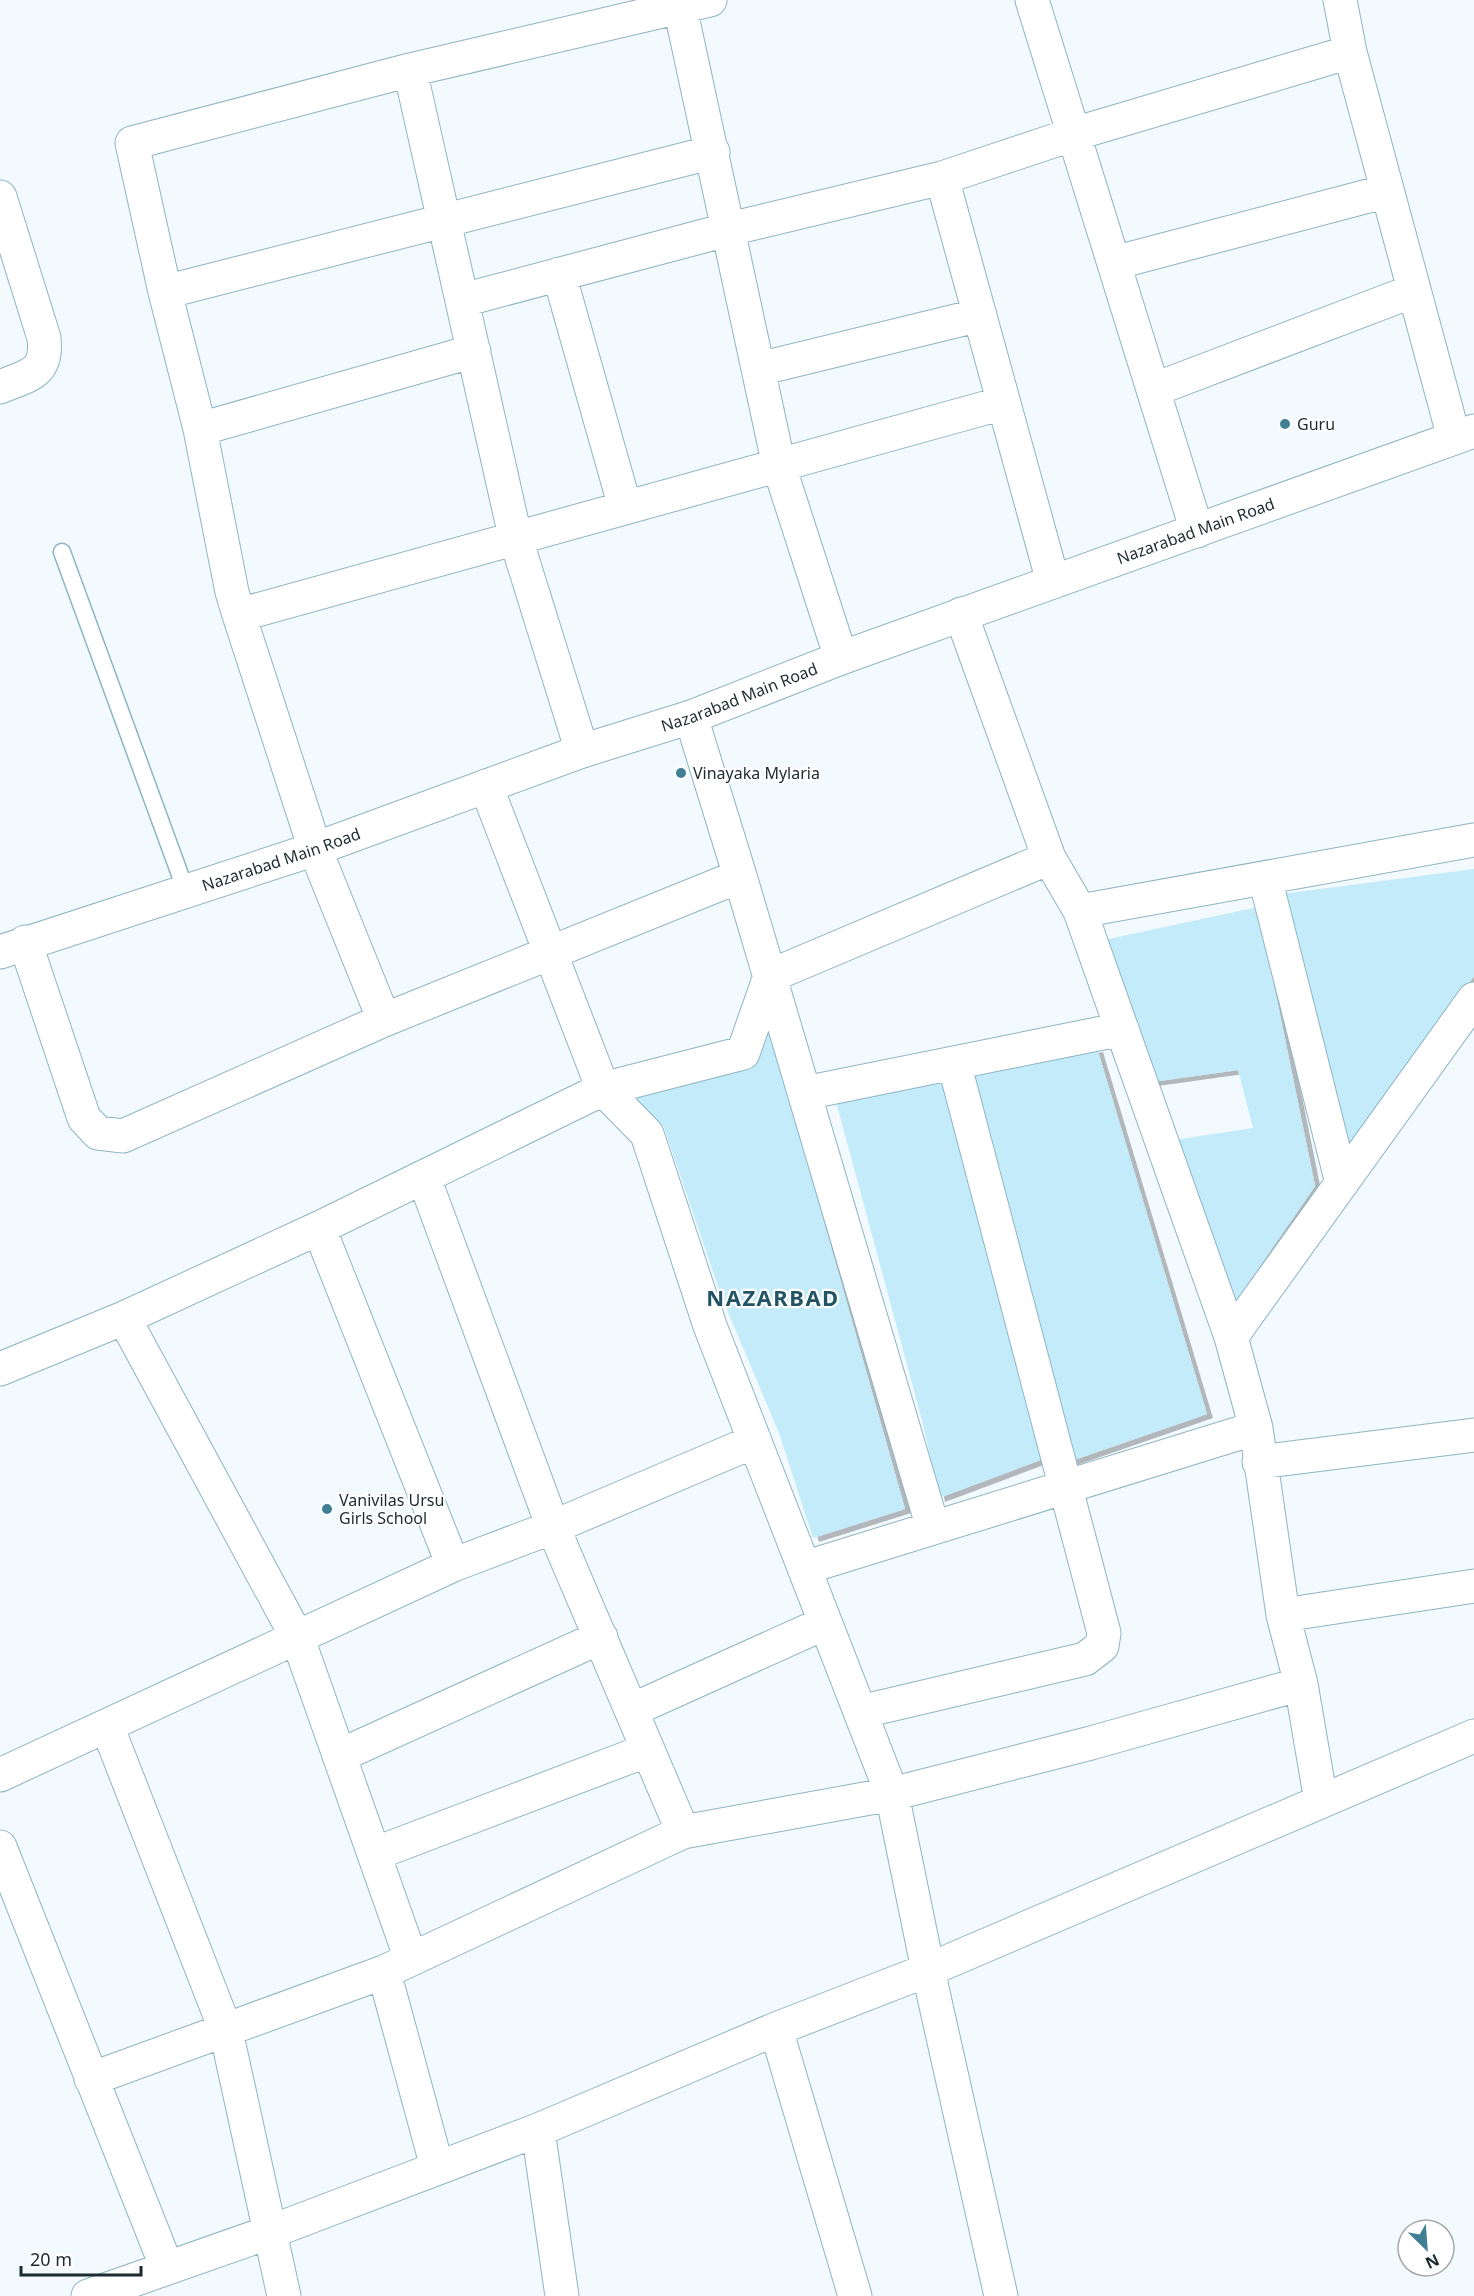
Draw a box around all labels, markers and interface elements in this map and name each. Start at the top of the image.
place label: Guru [1297,413,1335,435]
marker: Guru [1278,417,1292,431]
street label: Nazarabad Main Road [1114,492,1278,569]
street label: Nazarabad Main Road [658,657,821,737]
place label: Vinayaka Mylaria [693,762,820,784]
marker: Vinayaka Mylaria [674,766,688,780]
street label: Nazarabad Main Road [199,822,363,896]
district label: NAZARBAD [706,1282,840,1312]
place label: Vanivilas Ursu Girls School [339,1489,444,1529]
marker: Vanivilas Ursu Girls School [320,1502,334,1516]
north arrow [1396,2218,1456,2278]
scale bar [21,2239,141,2277]
text: 20 m [30,2247,72,2271]
text: N [1422,2249,1443,2274]

